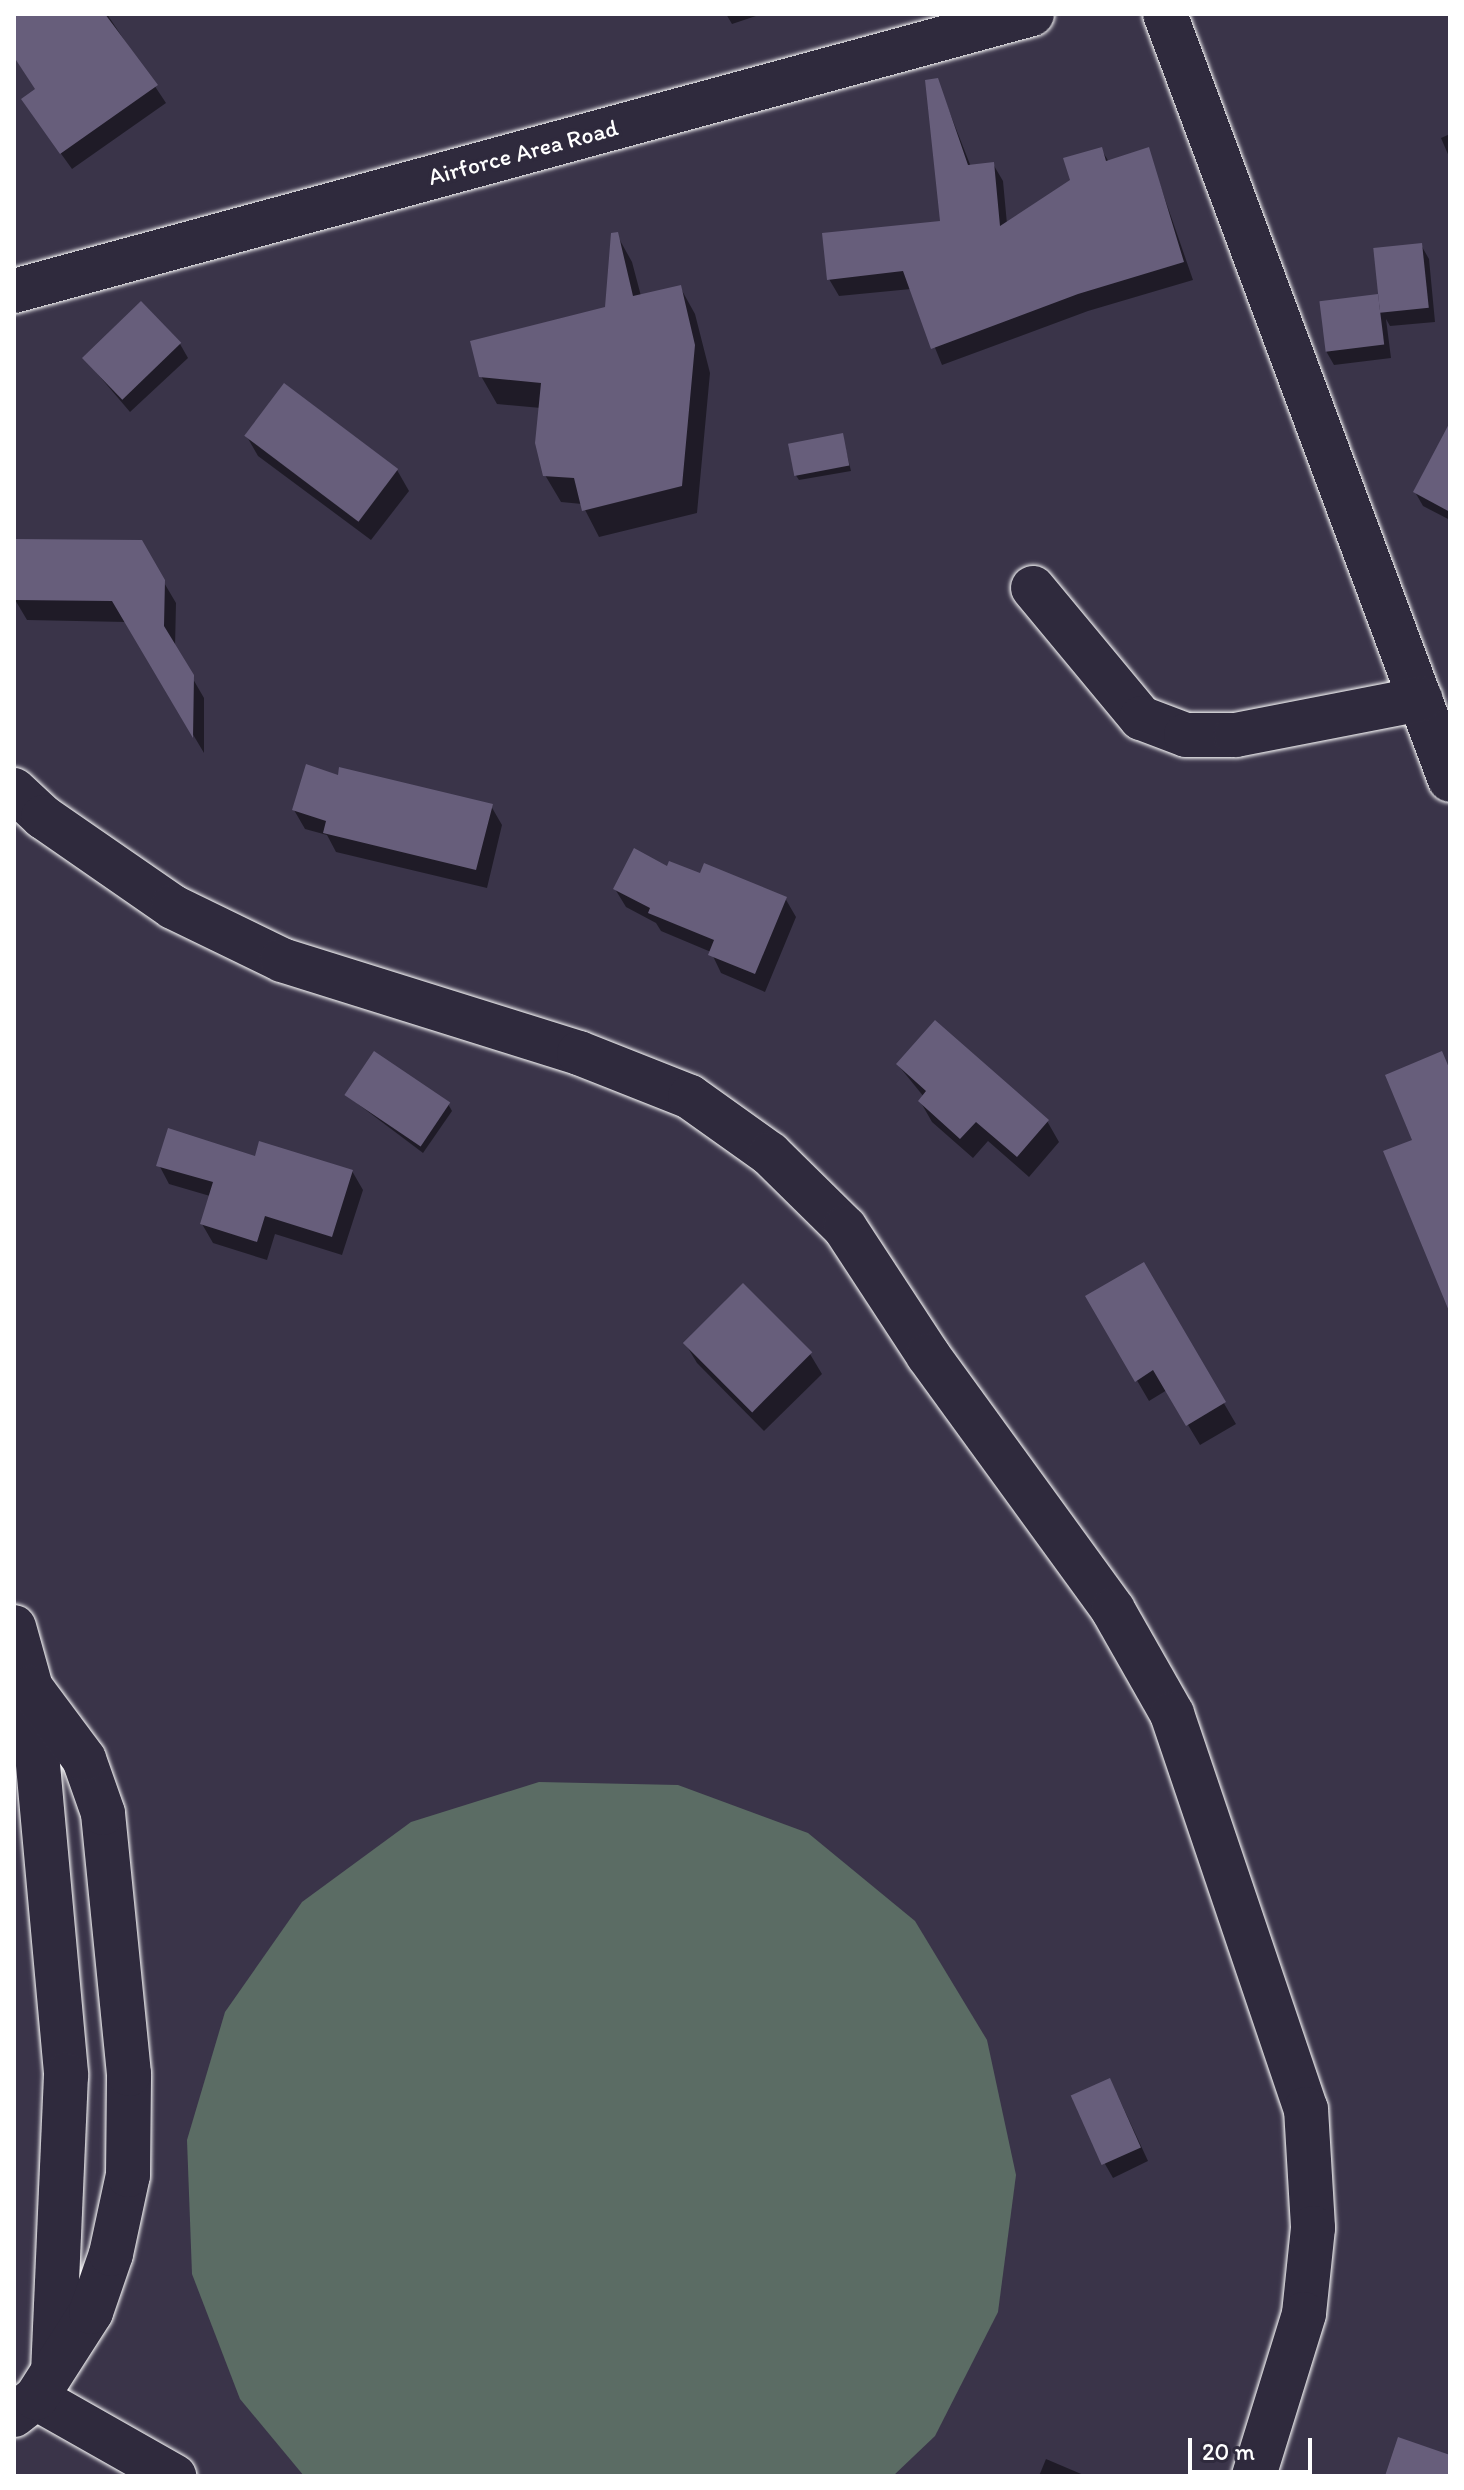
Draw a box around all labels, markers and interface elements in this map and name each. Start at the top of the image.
street label: Airforce Area Road [425,113,621,191]
scale bar [1192,2422,1316,2472]
text: 20 m [1202,2437,1255,2466]

